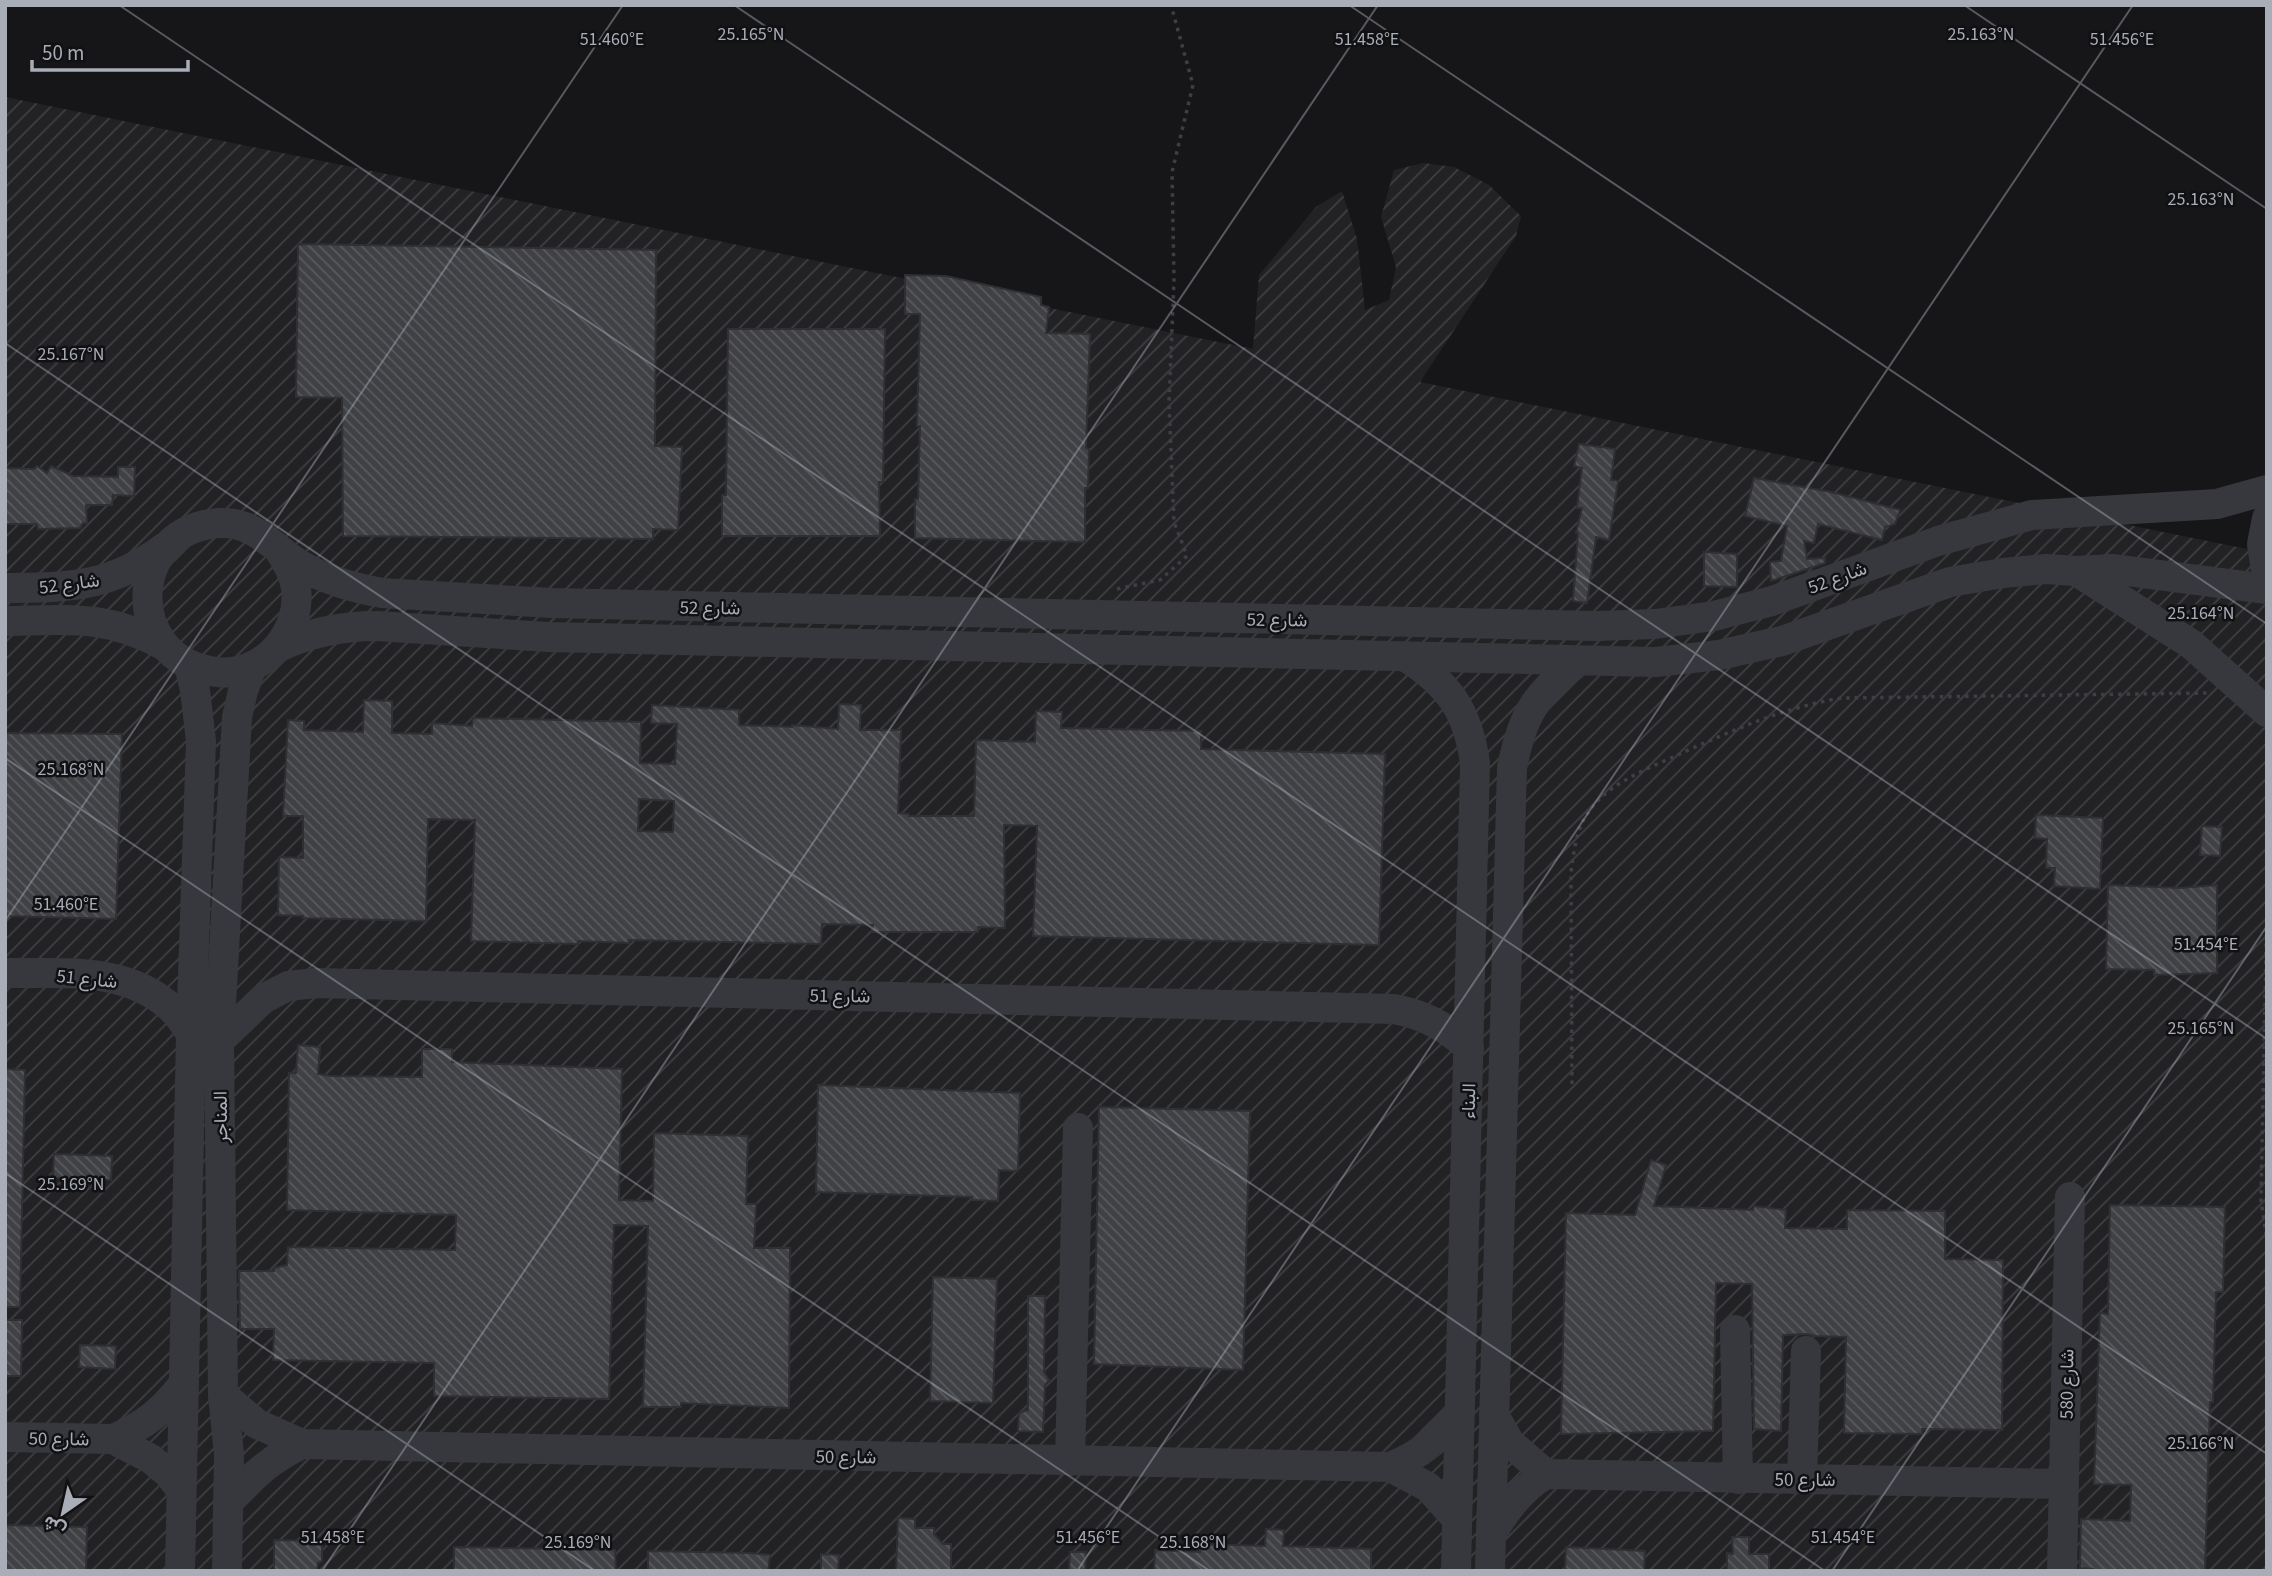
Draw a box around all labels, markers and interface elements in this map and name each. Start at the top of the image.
text: 25.165°N [718,22,784,47]
text: 25.163°N [1948,22,2014,47]
text: 51.460°E [580,27,644,52]
text: 51.458°E [1335,27,1399,52]
text: 51.456°E [2090,27,2154,52]
scale bar [32,28,187,72]
text: 50 m [42,38,84,68]
text: 25.163°N [2168,187,2234,212]
text: 25.167°N [38,342,104,367]
street label: شارع 52 [1804,555,1871,602]
street label: شارع 52 [37,567,101,602]
street label: شارع 52 [679,594,741,623]
text: 25.164°N [2168,601,2234,626]
street label: شارع 52 [1246,606,1308,635]
text: 25.168°N [38,757,104,782]
text: 51.460°E [34,892,98,917]
text: 51.454°E [2174,932,2238,957]
street label: شارع 51 [55,963,119,996]
street label: شارع 51 [809,982,871,1011]
text: 25.165°N [2168,1016,2234,1041]
street label: البناء [1456,1083,1483,1119]
street label: المناجر [208,1091,235,1144]
text: 25.169°N [38,1172,104,1197]
street label: شارع 580 [2053,1349,2082,1419]
street label: شارع 50 [28,1425,90,1454]
text: 25.166°N [2168,1431,2234,1456]
street label: شارع 50 [815,1443,877,1472]
street label: شارع 50 [1775,1467,1835,1494]
north arrow [28,1478,98,1548]
text: ش [37,1508,71,1543]
text: 51.458°E [301,1525,365,1550]
text: 51.456°E [1056,1525,1120,1550]
text: 51.454°E [1811,1525,1875,1550]
text: 25.169°N [545,1530,611,1555]
text: 25.168°N [1160,1530,1226,1555]

